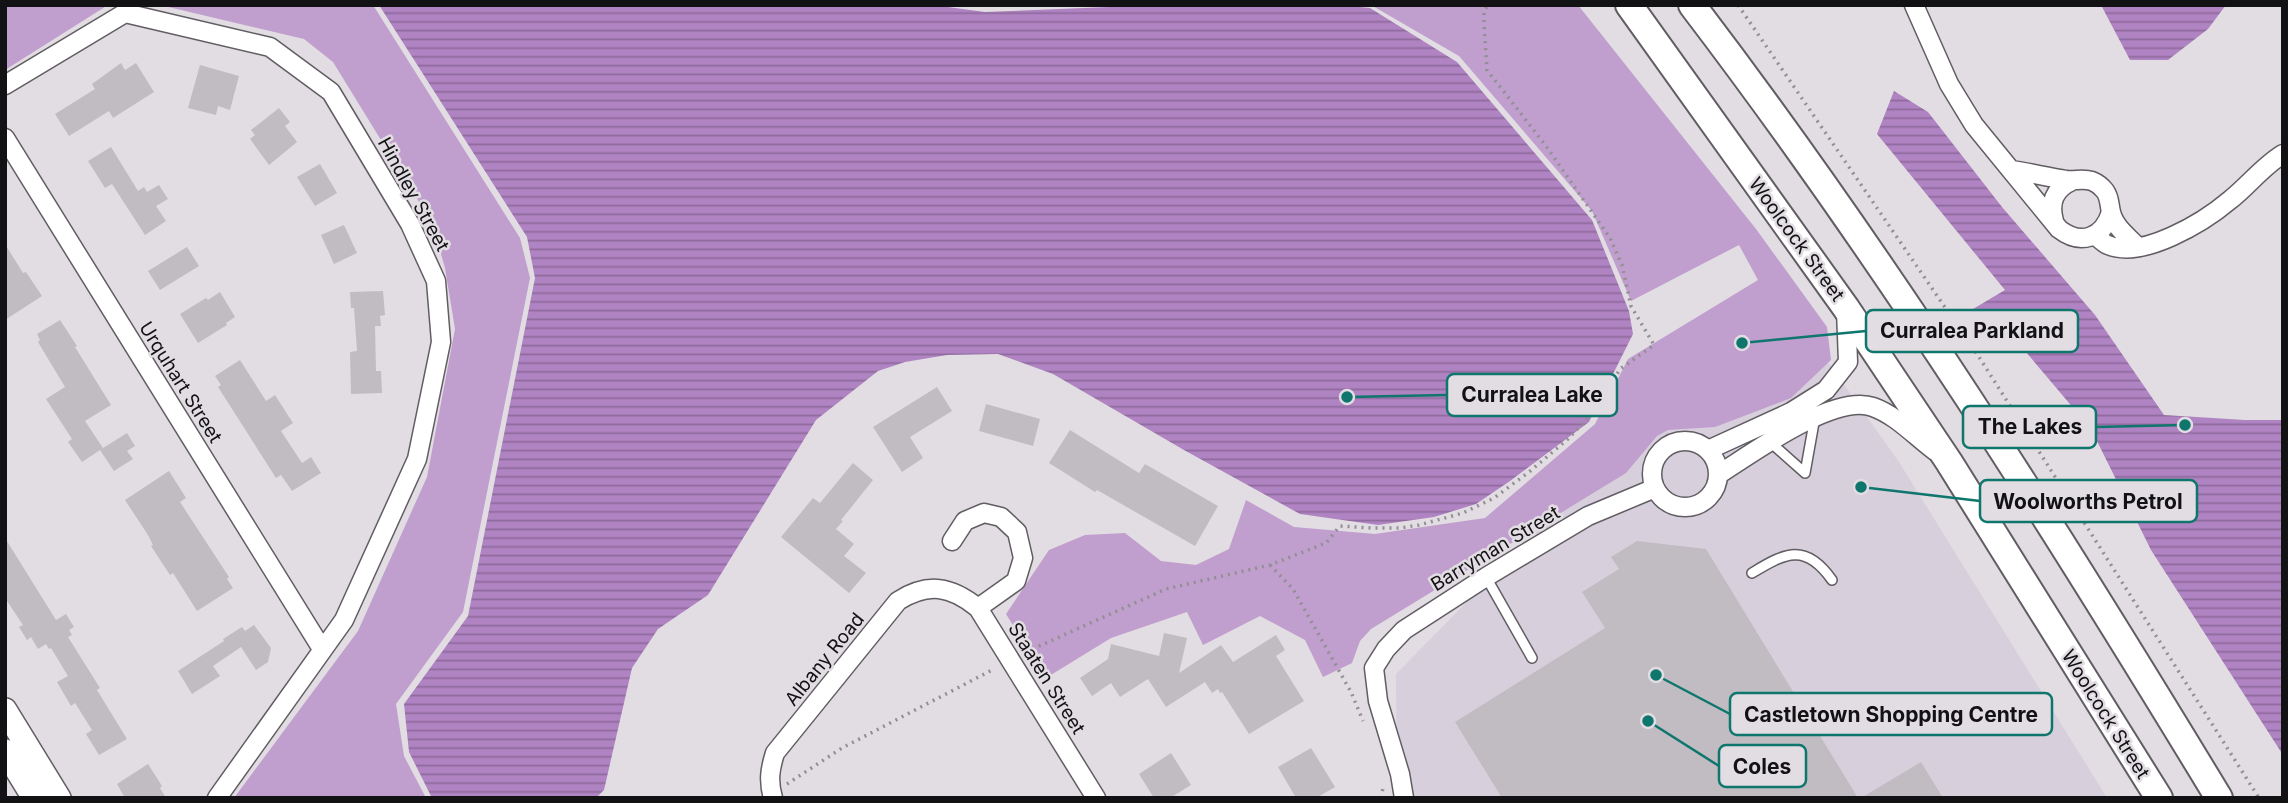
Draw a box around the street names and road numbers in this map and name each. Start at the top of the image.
street label: Hindley Street [373,133,454,255]
street label: Woolcock Street [1744,173,1849,306]
street label: Urquhart Street [134,317,227,447]
street label: Barryman Street [1427,501,1564,596]
street label: Albany Road [780,608,869,710]
street label: Staaten Street [1003,618,1090,738]
street label: Woolcock Street [2057,646,2154,783]

